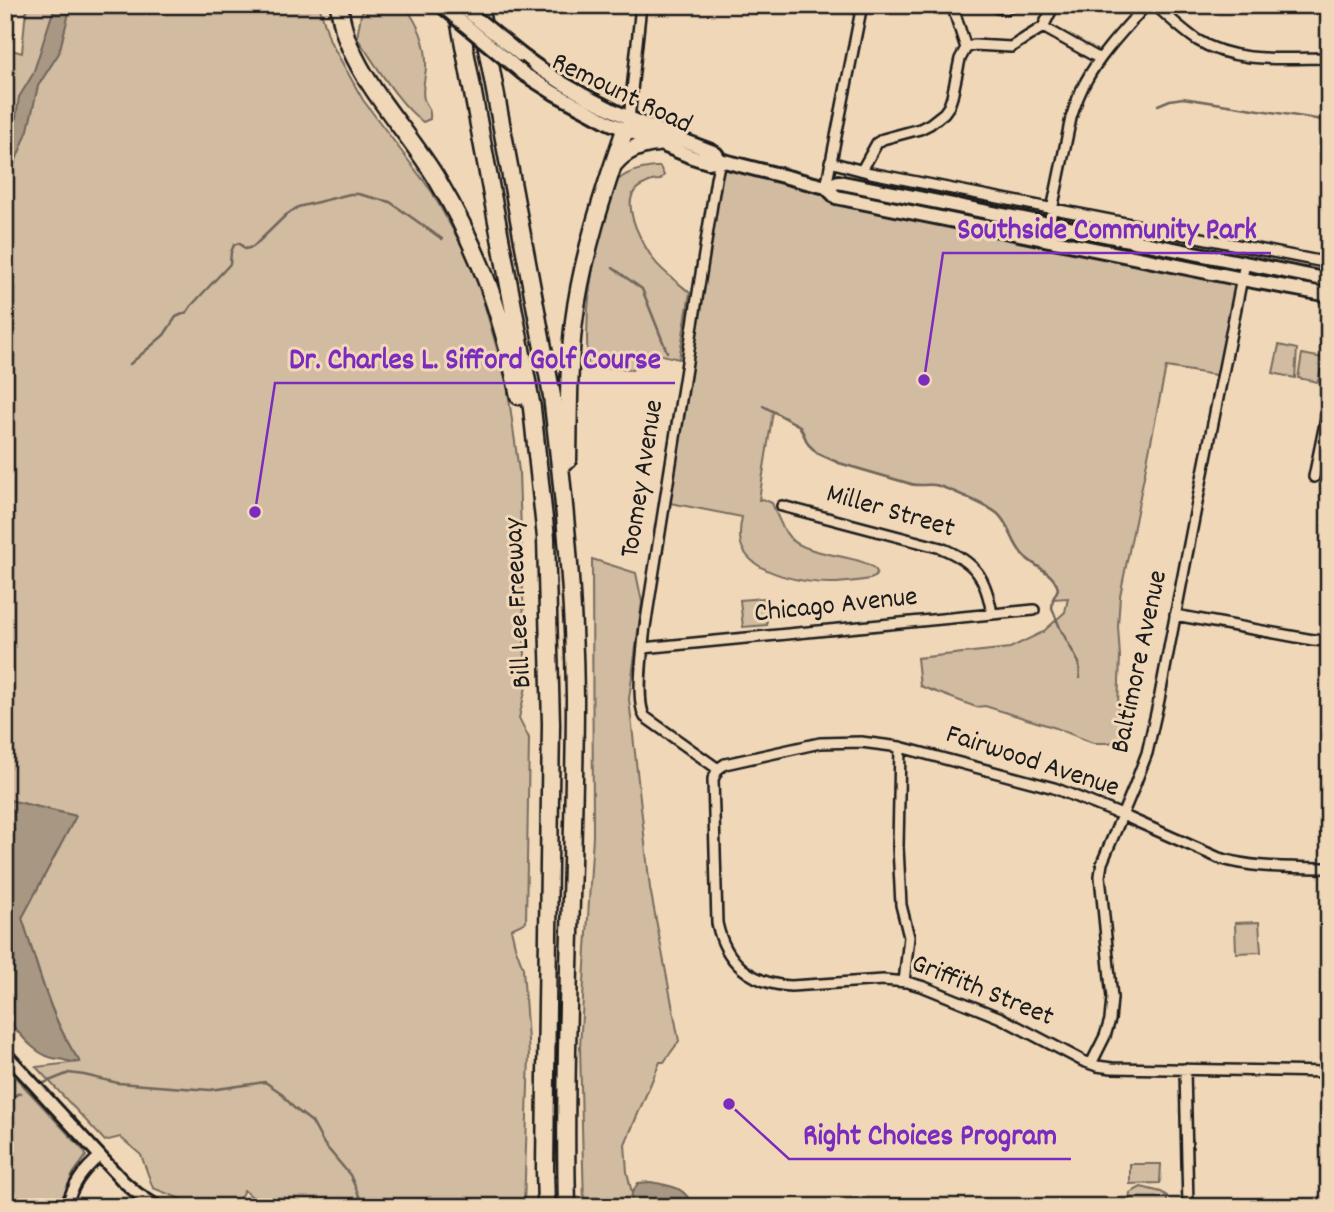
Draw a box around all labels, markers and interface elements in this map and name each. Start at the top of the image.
street label: Remount Road [544,44,698,146]
callout: Southside Community Park [943,202,1271,253]
text: Southside Community Park [957,211,1257,254]
callout: Dr. Charles L. Sifford Golf Course [275,332,675,383]
text: Dr. Charles L. Sifford Golf Course [289,341,661,384]
street label: Toomey Avenue [612,397,676,561]
street label: Miller Street [821,476,959,550]
street label: Bill Lee Freeway [496,516,544,689]
street label: Baltimore Avenue [1102,567,1180,757]
street label: Chicago Avenue [752,579,920,635]
street label: Fairwood Avenue [940,716,1124,810]
street label: Griffith Street [905,945,1059,1039]
callout: Right Choices Program [789,1108,1071,1159]
text: Right Choices Program [803,1117,1057,1160]

